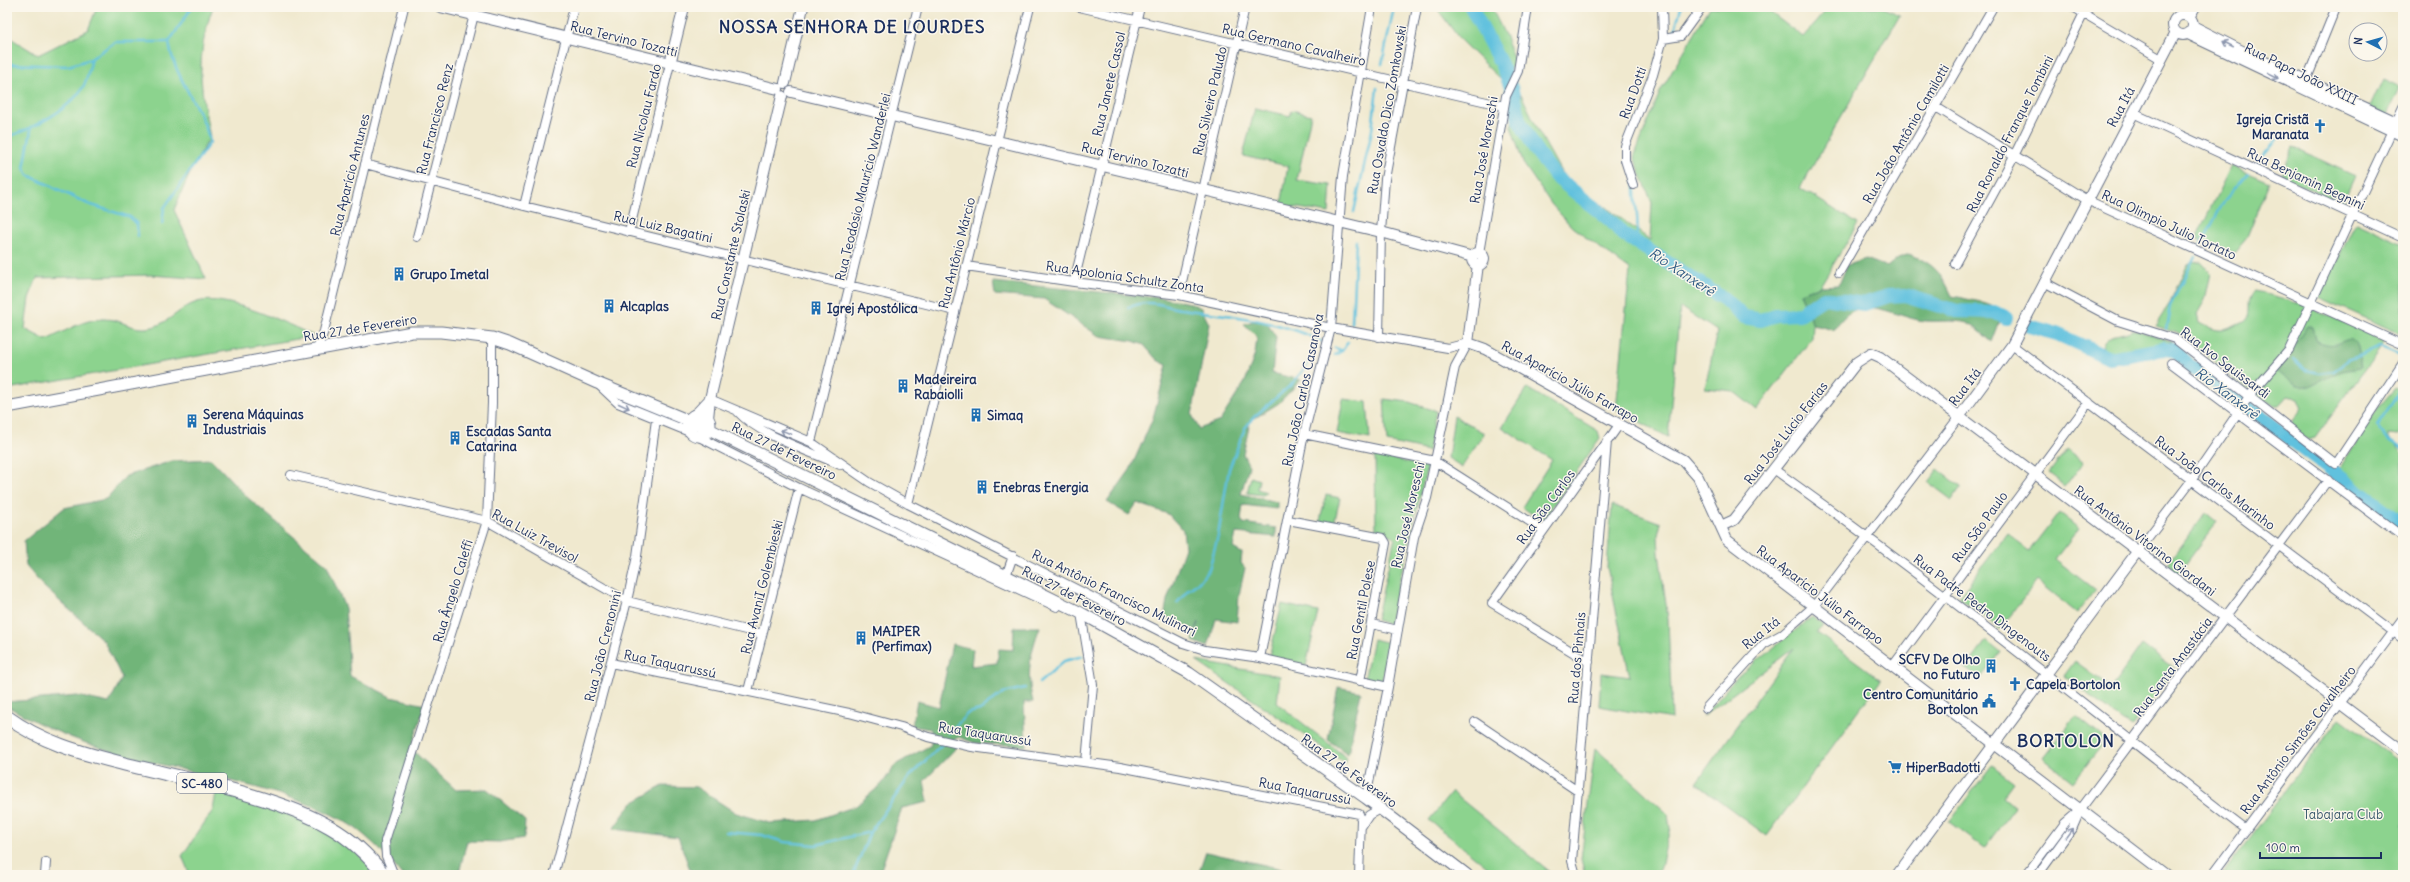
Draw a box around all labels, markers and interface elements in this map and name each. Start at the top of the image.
district label: NOSSA SENHORA DE LOURDES [719,16,985,38]
street label: Rua Tervino Tozatti [569,17,679,61]
street label: Rua Germano Cavalheiro [1220,20,1368,70]
north arrow [2348,22,2388,62]
street label: Rua Osvaldo Dico Zomkowski [1364,24,1410,196]
street label: Rua Janete Cassol [1089,30,1129,138]
text: N [2351,36,2365,45]
street label: Rua Papa João XXIII [2242,39,2361,109]
one-way arrow [2222,40,2234,47]
street label: Rua Silveiro Paludo [1189,45,1231,157]
street label: Rua Ronaldo Franque Tombini [1963,52,2057,216]
street label: Rua João Antônio Camilotti [1859,61,1953,207]
street label: Rua Francisco Renz [413,62,457,176]
street label: Rua Nicolau Fardo [623,62,665,170]
street label: Rua Dotti [1616,64,1650,121]
one-way arrow [2267,73,2279,80]
street label: Rua Itá [2103,84,2139,130]
street label: Rua Teodósio Maurício Wanderlei [831,91,895,283]
street label: Rua José Moreschi [1466,95,1502,205]
place label: Igreja Cristã Maranata [2237,111,2310,143]
street label: Rua Aparício Antunes [327,112,373,238]
church icon: Igreja Cristã Maranata [2312,118,2328,134]
street label: Rua Tervino Tozatti [1080,138,1190,182]
street label: Rua Benjamin Begnini [2244,144,2368,214]
street label: Rua Olimpio Julio Tortato [2099,186,2239,264]
street label: Rua Constante Stolaski [708,188,754,322]
street label: Rua Antônio Márcio [935,195,979,311]
street label: Rua Luiz Bagatini [612,207,714,247]
water label: Rio Xanxerê [1646,244,1719,301]
street label: Rua Apolonia Schultz Zonta [1045,257,1205,297]
building icon: Grupo Imetal [391,266,407,282]
place label: Grupo Imetal [410,266,489,283]
building icon: Alcaplas [601,298,617,314]
place label: Alcaplas [620,298,669,315]
building icon: Igrej Apostólica [808,300,824,316]
place label: Igrej Apostólica [827,300,919,317]
street label: Rua 27 de Fevereiro [302,311,418,345]
street label: Rua João Carlos Casanova [1278,312,1328,468]
street label: Rua Ivo Sguissardi [2177,324,2273,402]
street label: Rua Aparício Júlio Farrapo [1498,337,1642,427]
water label: Rio Xanxerê [2192,363,2263,424]
street label: Rua Itá [1945,365,1985,409]
place label: Madeireira Rabaiolli [914,371,977,403]
building icon: Madeireira Rabaiolli [895,378,911,394]
street label: Rua José Lúcio Farias [1740,378,1832,488]
one-way arrow [618,403,630,410]
place label: Serena Máquinas Industriais [203,406,304,438]
building icon: Simaq [968,407,984,423]
place label: Simaq [987,407,1023,424]
building icon: Serena Máquinas Industriais [184,413,200,429]
street label: Rua 27 de Fevereiro [729,418,839,484]
place label: Escadas Santa Catarina [466,423,552,455]
one-way arrow [780,427,792,435]
building icon: Escadas Santa Catarina [447,430,463,446]
street label: Rua João Carlos Marinho [2151,432,2279,534]
street label: Rua José Moreschi [1387,460,1429,570]
street label: Rua São Carlos [1513,466,1579,548]
building icon: Enebras Energia [974,479,990,495]
place label: Enebras Energia [993,479,1089,496]
street label: Rua Antônio Vitorino Giordani [2071,482,2220,600]
street label: Rua São Paulo [1948,488,2012,566]
street label: Rua Luiz Trevisol [489,505,581,567]
street label: Rua AvaniI Golembieski [737,518,787,656]
street label: Rua Ângelo Caleffi [428,537,477,645]
street label: Rua Aparício Júlio Farrapo [1753,542,1887,648]
street label: Rua Antônio Francisco Mulinari [1029,546,1199,640]
street label: Rua Padre Pedro Dingenouts [1910,551,2054,665]
street label: Rua Gentil Polese [1343,559,1379,661]
street label: Rua 27 de Fevereiro [1019,562,1129,630]
street label: Rua João Crenonini [581,589,625,703]
street label: Rua dos Pinhais [1565,611,1589,705]
street label: Rua Itá [1739,613,1783,653]
street label: Rua Santa Anastácia [2130,614,2216,720]
place label: MAIPER (Perfimax) [872,623,932,655]
building icon: MAIPER (Perfimax) [853,630,869,646]
street label: Rua Taquarussú [622,646,718,682]
place label: SCFV De Olho no Futuro [1899,651,1980,683]
building icon: SCFV De Olho no Futuro [1983,658,1999,674]
street label: Rua Antônio Simões Cavalheiro [2237,662,2359,818]
church icon: Capela Bortolon [2007,676,2023,692]
place label: Capela Bortolon [2026,676,2121,693]
place label: Centro Comunitário Bortolon [1863,686,1978,718]
public building icon: Centro Comunitário Bortolon [1981,693,1997,709]
street label: Rua Taquarussú [937,718,1033,750]
street label: Rua 27 de Fevereiro [1298,730,1400,812]
district label: BORTOLON [2017,730,2115,752]
supermarket icon: HiperBadotti [1887,759,1903,775]
place label: HiperBadotti [1906,759,1980,776]
road number: SC-480 [177,773,227,793]
street label: Rua Taquarussú [1257,774,1353,808]
park label: Tabajara Club [2303,806,2383,823]
one-way arrow [2065,827,2073,838]
scale bar [2260,834,2381,860]
text: 100 m [2266,840,2300,855]

